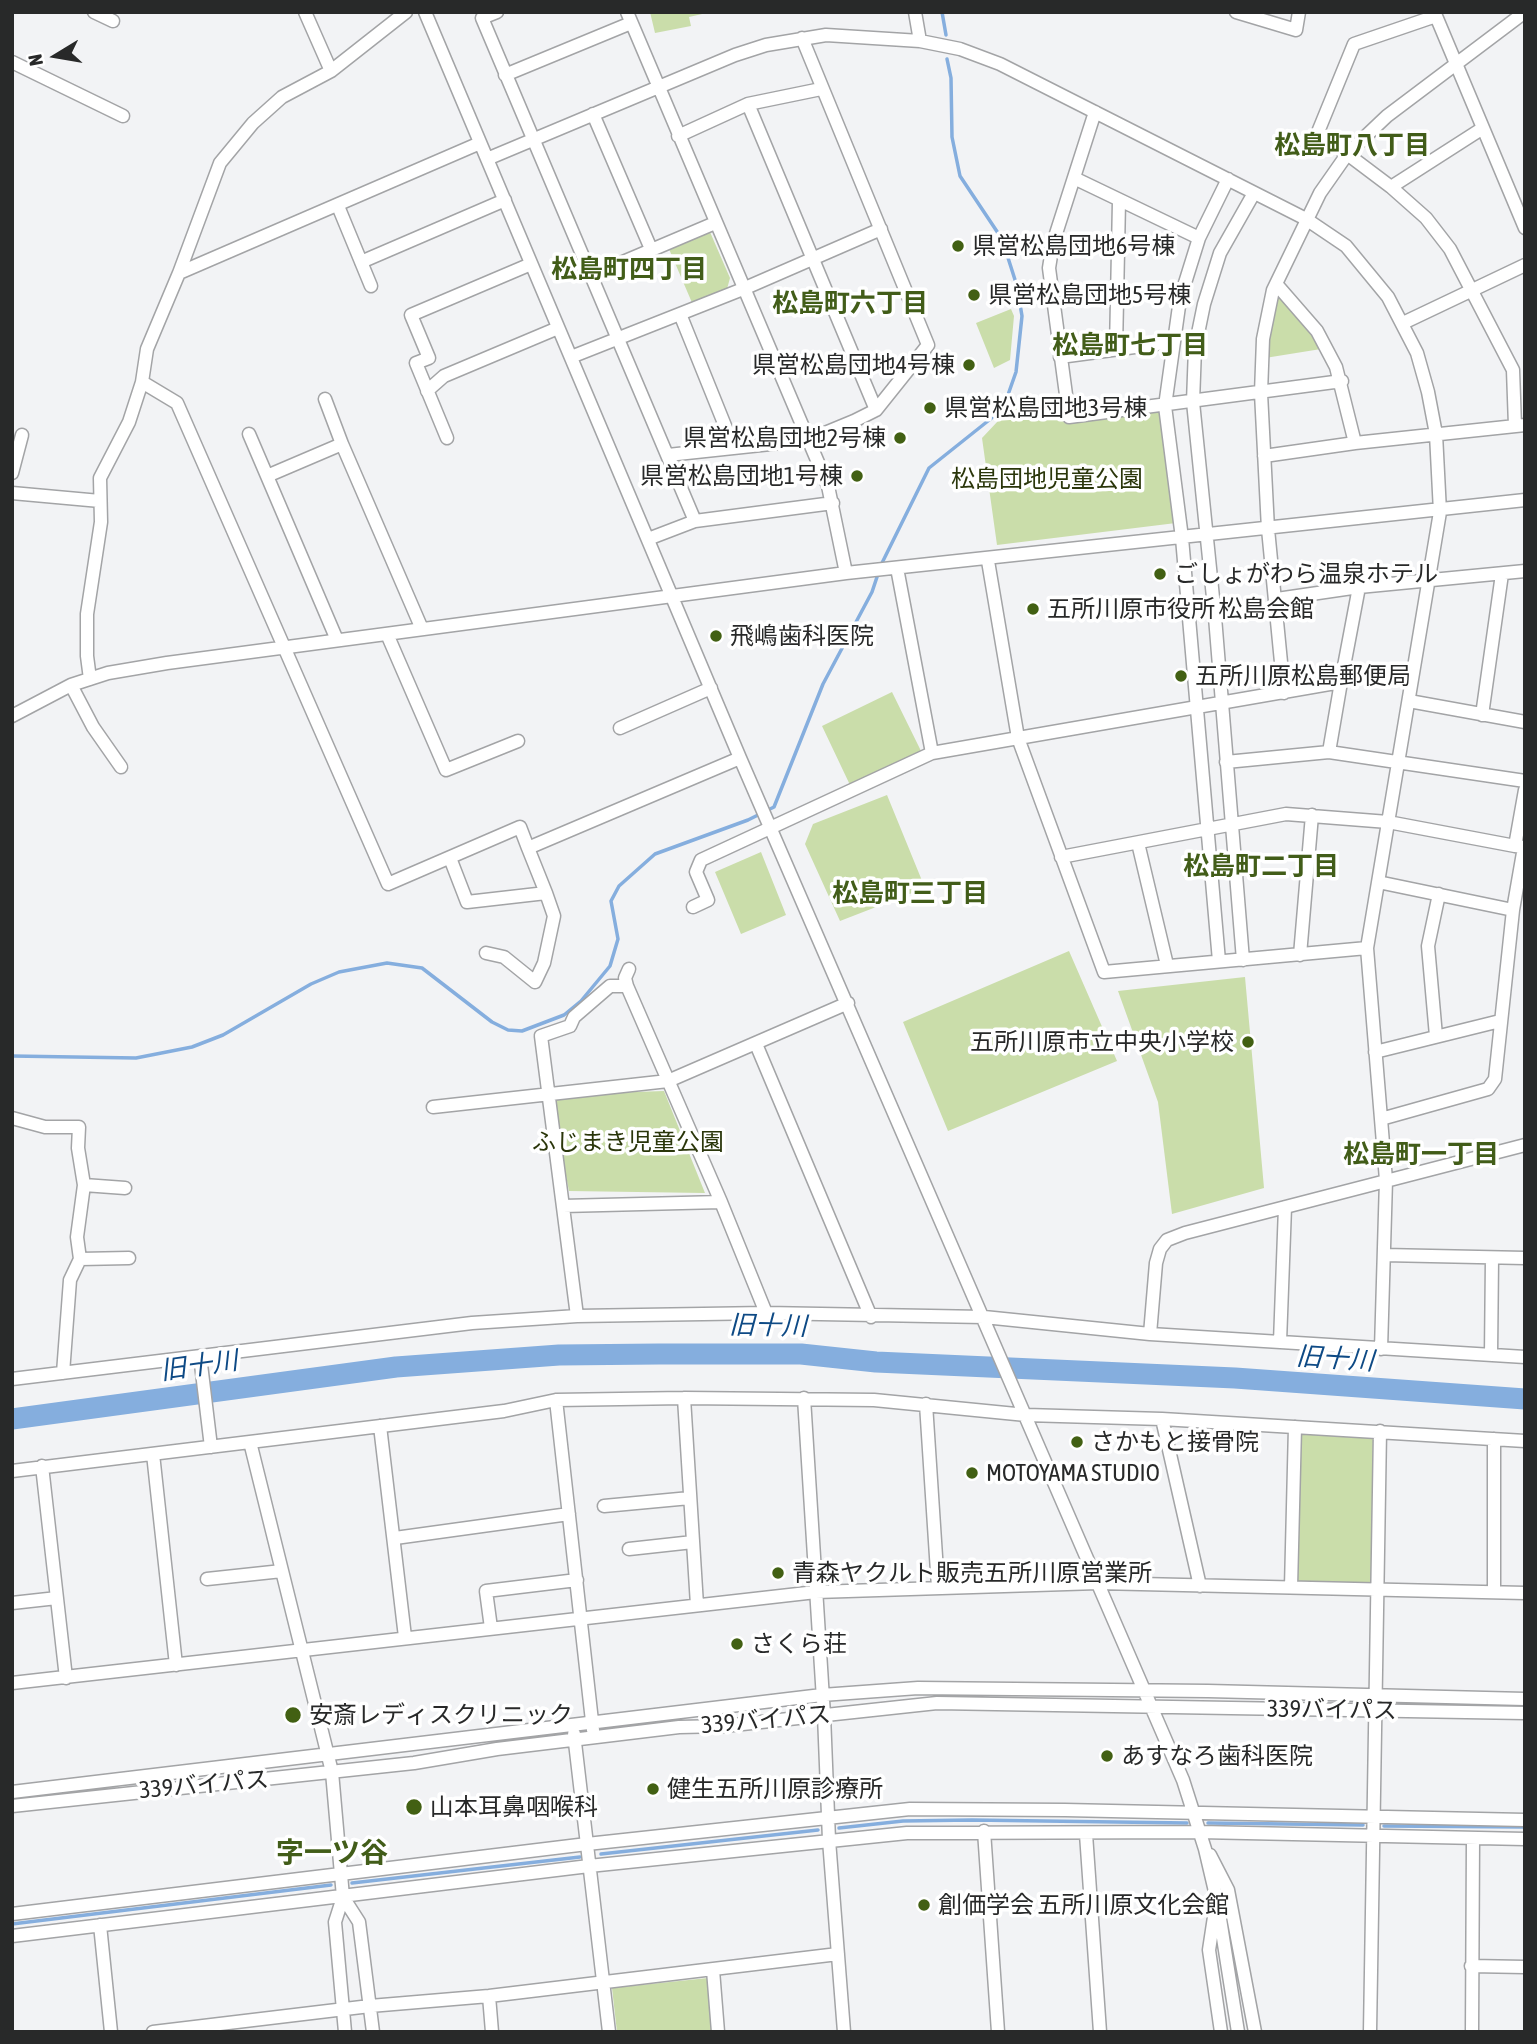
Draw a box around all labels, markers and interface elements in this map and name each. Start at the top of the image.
north arrow [21,21,91,91]
text: N [24,52,47,68]
district label: 松島町八丁目 [1274,130,1430,162]
place label: 県営松島団地6号棟 [972,232,1175,260]
marker: 県営松島団地6号棟 [950,238,966,254]
district label: 松島町四丁目 [551,254,707,286]
place label: 県営松島団地5号棟 [988,281,1191,309]
marker: 県営松島団地5号棟 [966,287,982,303]
district label: 松島町六丁目 [772,288,928,320]
district label: 松島町七丁目 [1052,330,1208,362]
place label: 県営松島団地4号棟 [752,351,955,379]
marker: 県営松島団地4号棟 [961,357,977,373]
place label: 県営松島団地3号棟 [944,394,1147,422]
marker: 県営松島団地3号棟 [922,400,938,416]
place label: 県営松島団地2号棟 [683,424,886,452]
marker: 県営松島団地2号棟 [892,430,908,446]
place label: 県営松島団地1号棟 [640,462,843,490]
park label: 松島団地児童公園 [951,465,1143,493]
marker: 県営松島団地1号棟 [849,468,865,484]
place label: ごしょがわら温泉ホテル [1174,560,1438,588]
marker: ごしょがわら温泉ホテル [1152,566,1168,582]
place label: 五所川原市役所 松島会館 [1047,595,1314,623]
marker: 五所川原市役所 松島会館 [1025,601,1041,617]
place label: 飛嶋歯科医院 [730,622,874,650]
marker: 飛嶋歯科医院 [708,628,724,644]
place label: 五所川原松島郵便局 [1195,662,1411,690]
marker: 五所川原松島郵便局 [1173,668,1189,684]
district label: 松島町二丁目 [1183,851,1339,883]
district label: 松島町三丁目 [832,878,988,910]
place label: 五所川原市立中央小学校 [970,1028,1234,1056]
marker: 五所川原市立中央小学校 [1240,1034,1256,1050]
park label: ふじまき児童公園 [532,1128,724,1156]
district label: 松島町一丁目 [1343,1139,1499,1171]
water label: 旧十川 [729,1310,807,1342]
water label: 旧十川 [1295,1341,1375,1377]
water label: 旧十川 [158,1345,240,1387]
place label: さかもと接骨院 [1091,1428,1259,1456]
marker: さかもと接骨院 [1069,1434,1085,1450]
place label: MOTOYAMA STUDIO [986,1459,1160,1487]
marker: MOTOYAMA STUDIO [964,1465,980,1481]
place label: 青森ヤクルト販売五所川原営業所 [792,1559,1152,1587]
marker: 青森ヤクルト販売五所川原営業所 [770,1565,786,1581]
place label: さくら荘 [751,1630,847,1658]
marker: さくら荘 [729,1636,745,1652]
street label: 339バイパス [1267,1694,1397,1726]
street label: 339バイパス [700,1700,832,1740]
place label: 安斎レディスクリニック [309,1701,573,1729]
marker: 安斎レディスクリニック [283,1705,303,1725]
place label: あすなろ歯科医院 [1121,1742,1313,1770]
marker: あすなろ歯科医院 [1099,1748,1115,1764]
street label: 339バイパス [138,1765,270,1805]
place label: 健生五所川原診療所 [667,1775,883,1803]
marker: 健生五所川原診療所 [645,1781,661,1797]
place label: 山本耳鼻咽喉科 [430,1793,598,1821]
marker: 山本耳鼻咽喉科 [404,1797,424,1817]
district label: 字一ツ谷 [276,1836,388,1870]
place label: 創価学会 五所川原文化会館 [938,1891,1229,1919]
marker: 創価学会 五所川原文化会館 [916,1897,932,1913]

